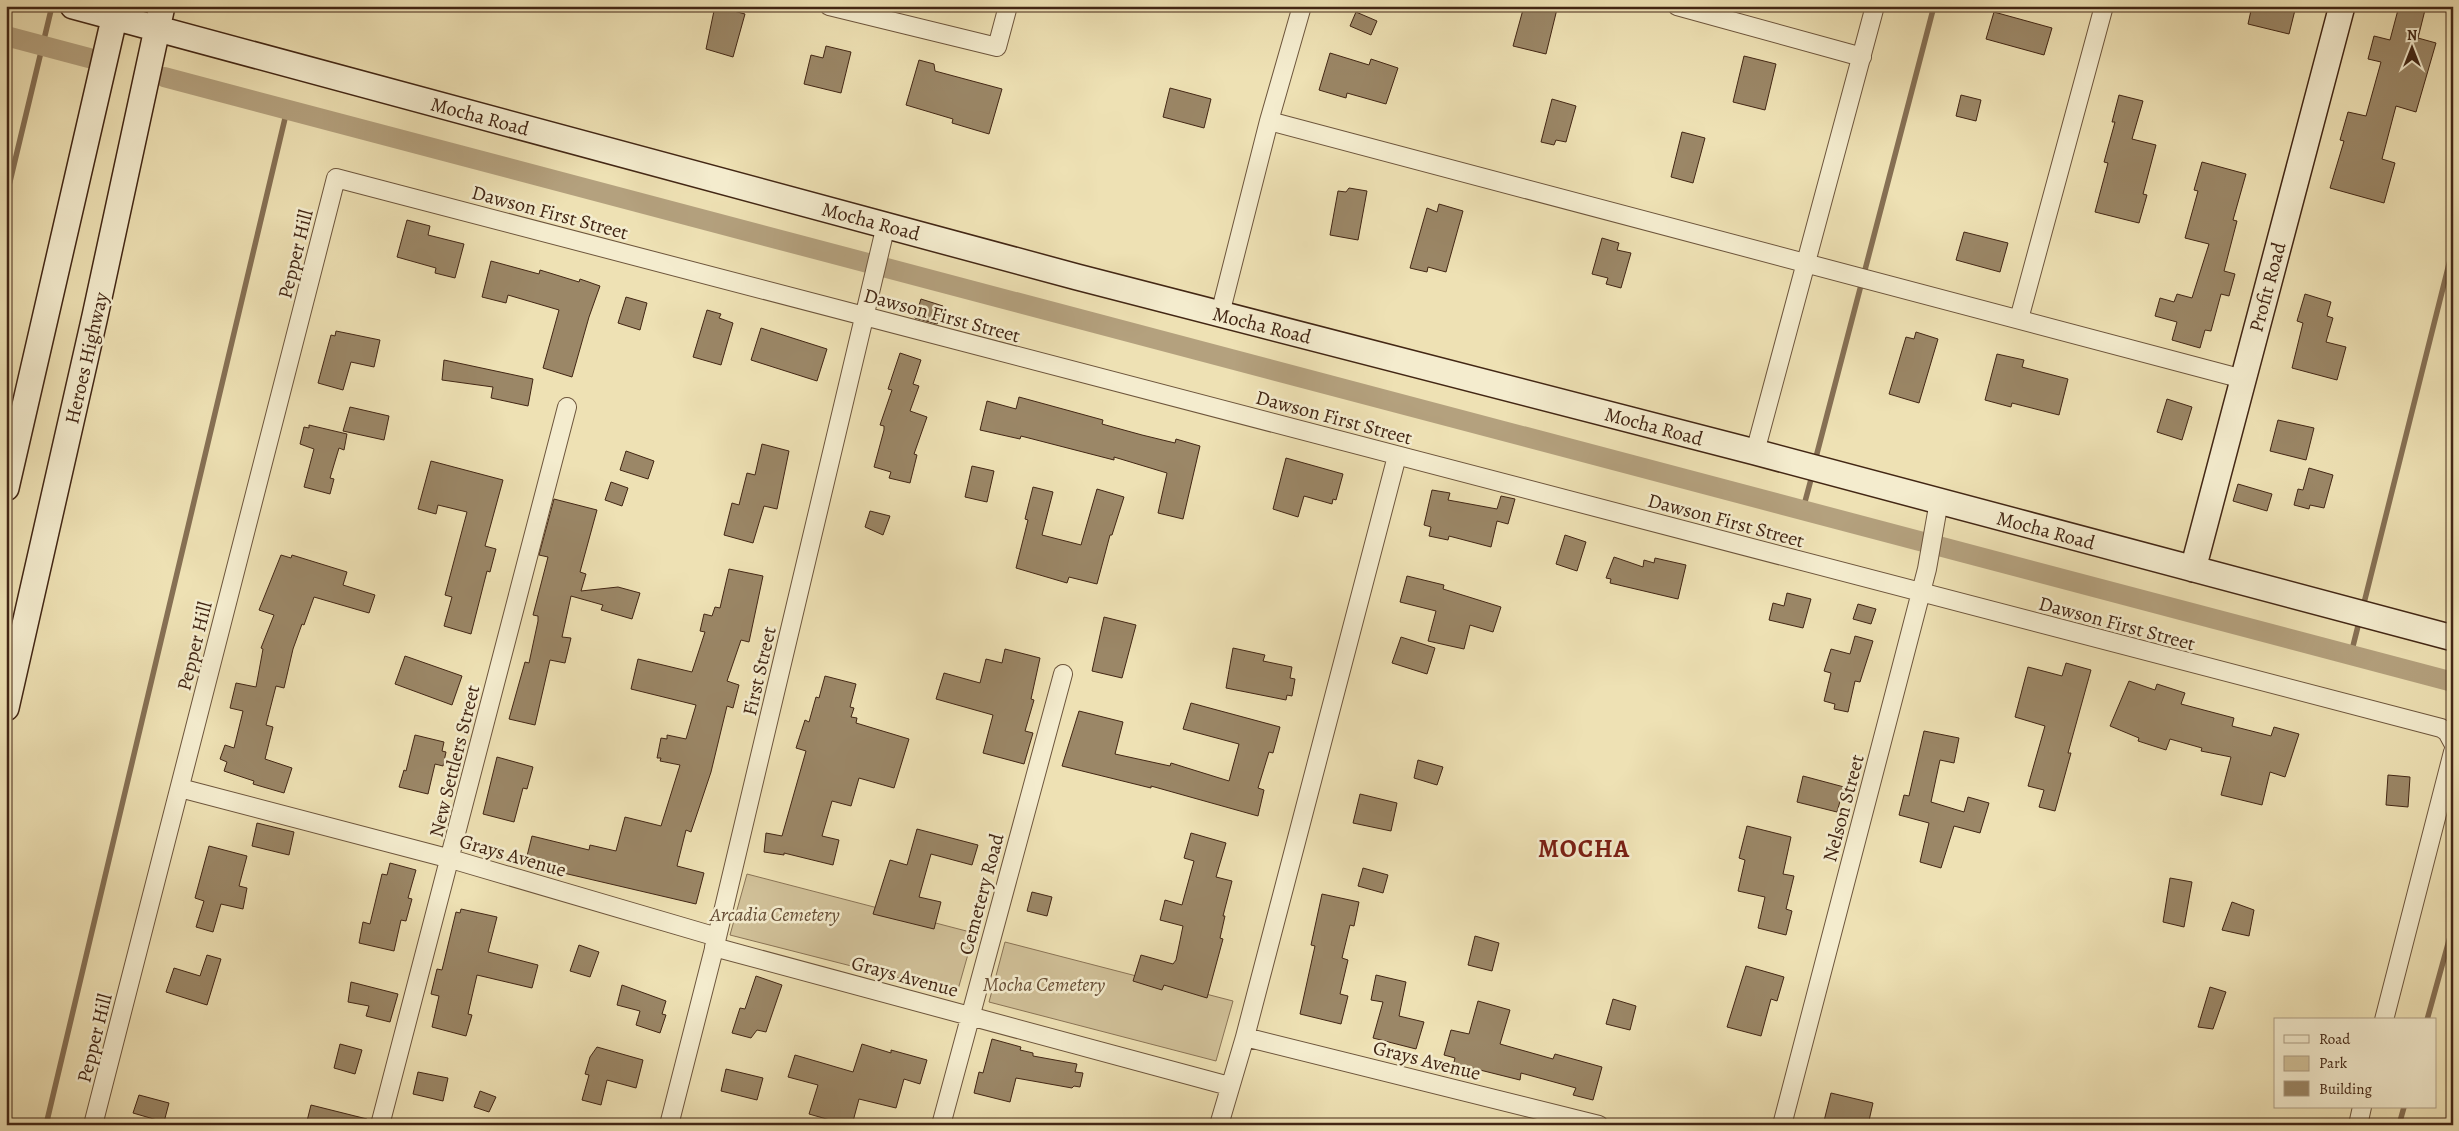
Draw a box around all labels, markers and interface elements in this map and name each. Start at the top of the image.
north arrow [2386,22,2436,72]
text: N [2407,26,2417,45]
street label: Mocha Road [428,90,532,143]
street label: Dawson First Street [469,179,631,246]
street label: Mocha Road [819,195,923,248]
street label: Pepper Hill [271,207,320,302]
street label: Profit Road [2243,239,2293,335]
street label: Dawson First Street [861,282,1023,349]
street label: Heroes Highway [58,288,115,427]
street label: Mocha Road [1210,300,1314,351]
street label: Dawson First Street [1253,384,1415,451]
street label: Mocha Road [1602,400,1706,453]
street label: Dawson First Street [1645,487,1807,554]
street label: Mocha Road [1994,504,2098,557]
street label: Dawson First Street [2036,590,2198,657]
street label: Pepper Hill [170,599,219,694]
street label: First Street [736,623,783,718]
street label: New Settlers Street [423,682,487,840]
street label: Nelson Street [1816,751,1871,865]
street label: Grays Avenue [456,827,569,884]
street label: Cemetery Road [952,830,1011,958]
district label: MOCHA [1538,832,1630,866]
park label: Arcadia Cemetery [709,901,840,928]
street label: Grays Avenue [848,949,961,1004]
park label: Mocha Cemetery [983,971,1106,998]
street label: Pepper Hill [70,991,119,1086]
legend [2274,1018,2436,1108]
text: Road [2319,1029,2351,1049]
street label: Grays Avenue [1370,1034,1483,1087]
text: Park [2319,1053,2348,1073]
text: Building [2319,1079,2372,1099]

